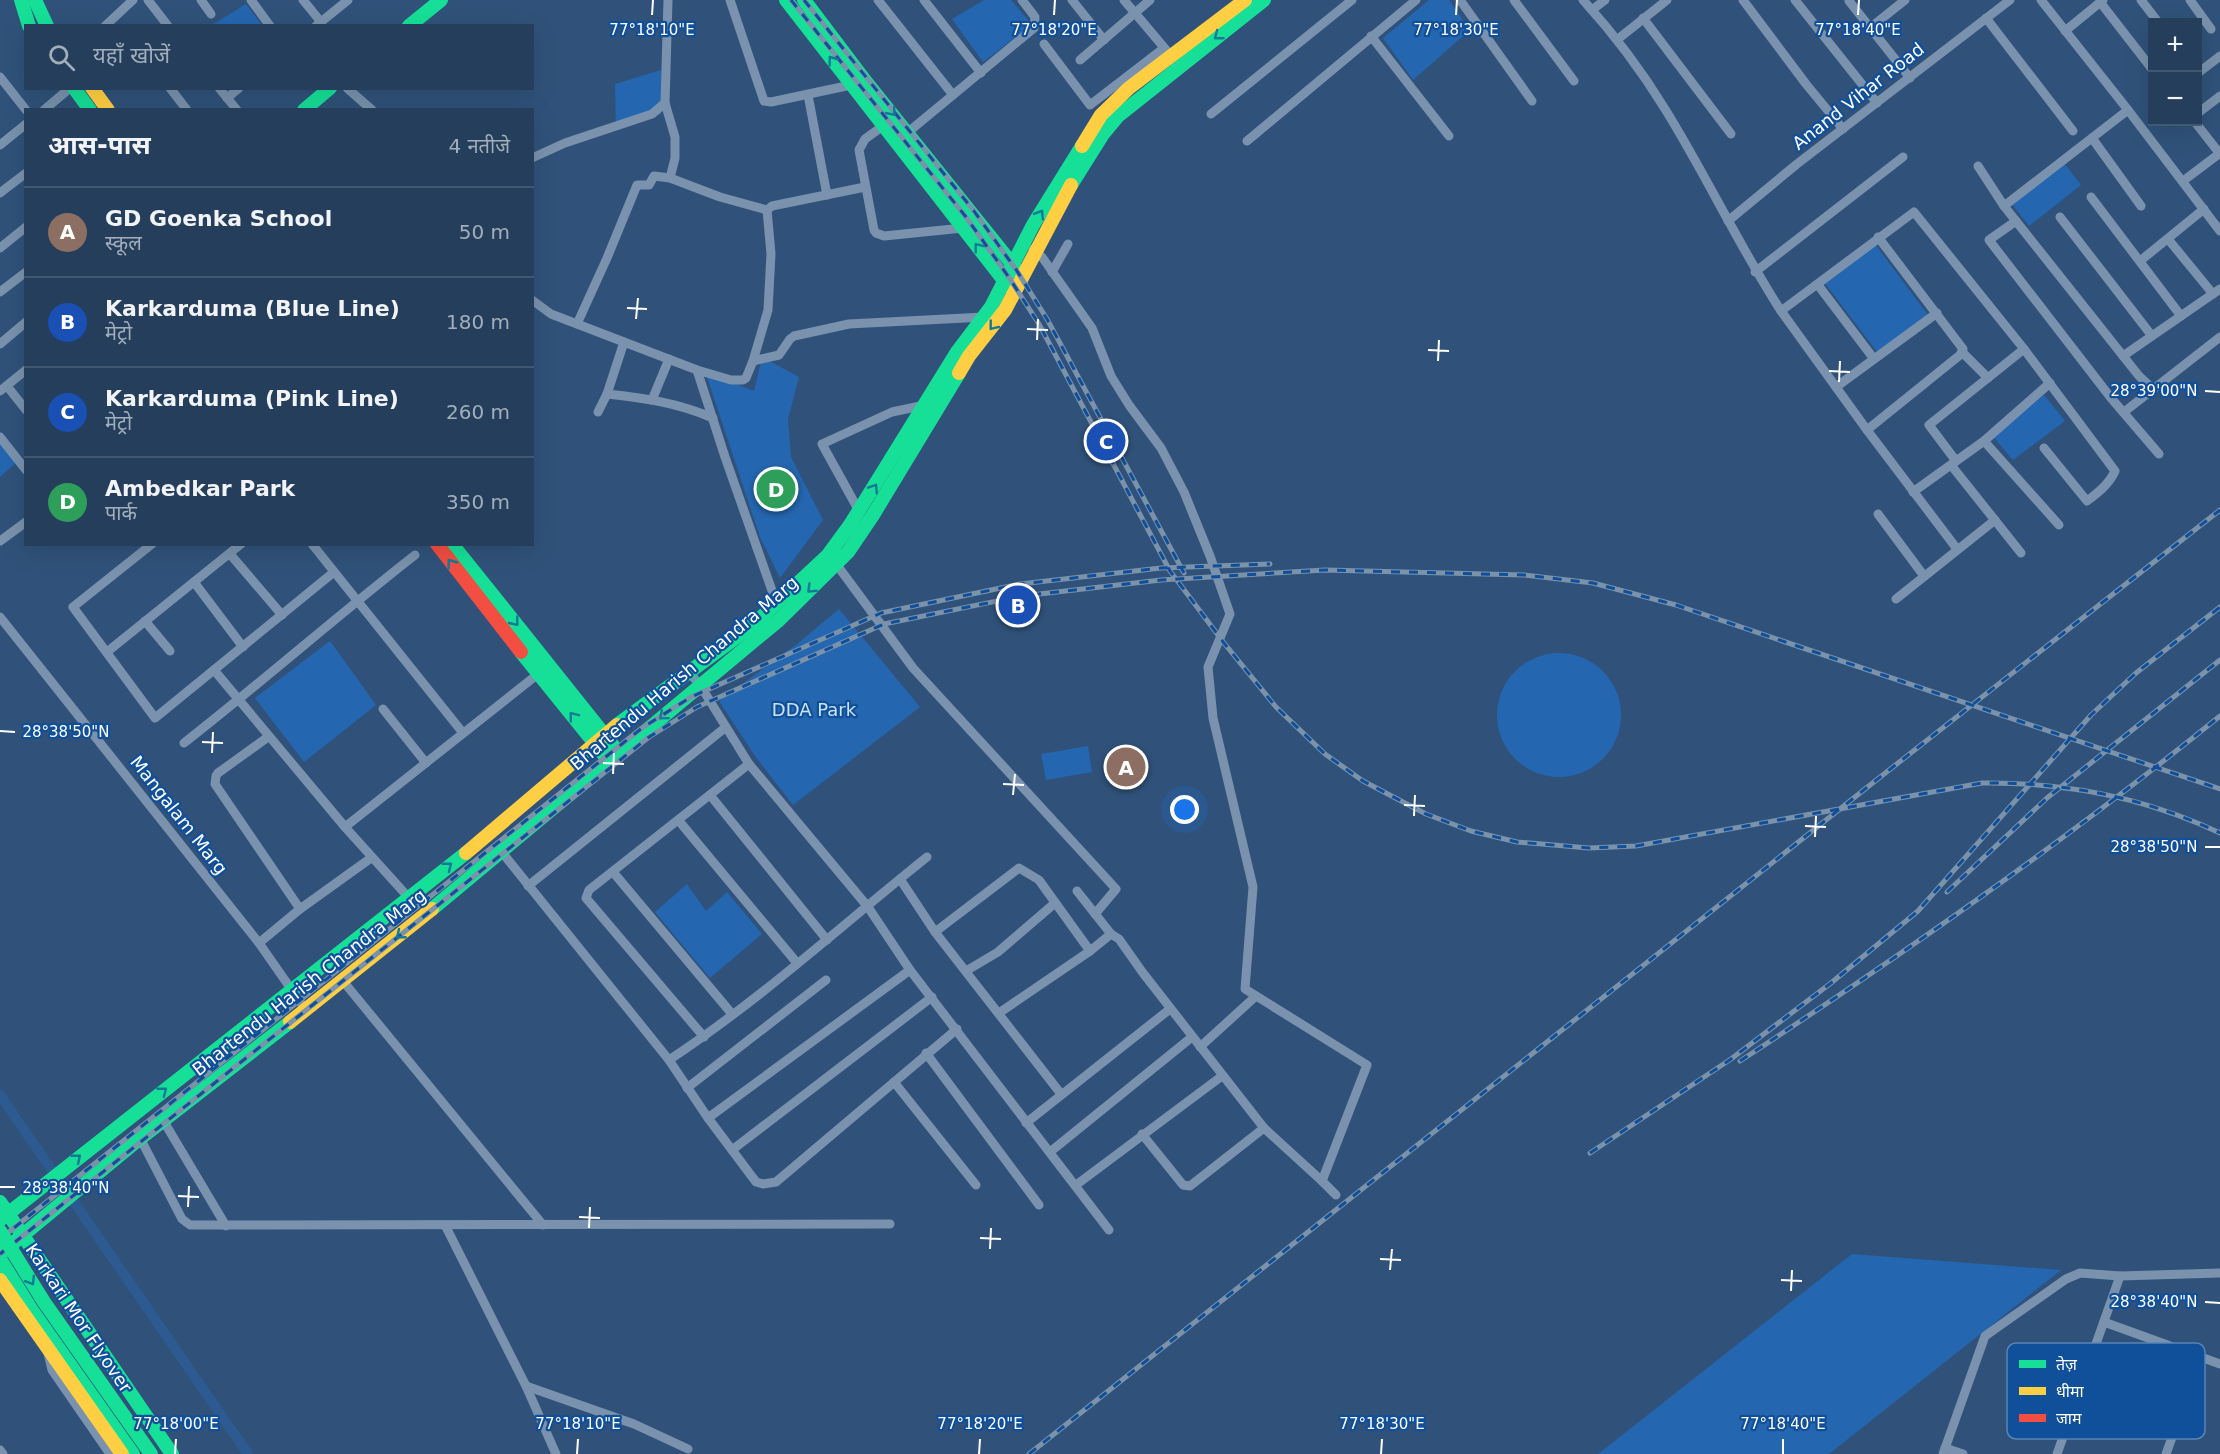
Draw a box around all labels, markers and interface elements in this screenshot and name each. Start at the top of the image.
map controls [2148,18,2202,126]
button: + [2148,18,2202,72]
text: 77°18'10"E [609,21,695,39]
text: 77°18'20"E [1011,21,1097,39]
text: 77°18'30"E [1413,21,1499,39]
text: 77°18'40"E [1815,21,1901,39]
search box [24,24,534,90]
one-way arrow [1214,29,1225,40]
street label: Anand Vihar Road [1788,38,1928,154]
icon: search [45,41,78,74]
text: यहाँ खोजें [93,43,170,68]
one-way arrow [829,56,840,67]
button: − [2148,72,2202,126]
one-way arrow [884,106,895,117]
text: आस-पास [48,130,151,160]
text: 4 नतीजे [448,134,510,158]
text: GD Goenka School [105,206,332,231]
one-way arrow [1033,210,1045,220]
text: A [60,220,75,244]
text: 50 m [459,220,510,244]
text: स्कूल [105,231,142,255]
one-way arrow [974,243,985,254]
text: Karkarduma (Blue Line) [105,296,400,321]
text: B [60,310,75,334]
text: 180 m [446,310,510,334]
one-way arrow [989,319,1000,330]
text: मेट्रो [105,321,132,345]
text: 28°39'00"N [2110,382,2198,400]
text: Karkarduma (Pink Line) [105,386,399,411]
text: C [60,400,75,424]
text: 260 m [446,400,510,424]
text: मेट्रो [105,411,132,435]
pin: C [1086,418,1126,464]
pin: D [756,466,796,512]
text: Ambedkar Park [105,476,295,501]
one-way arrow [866,484,878,494]
text: D [59,490,76,514]
text: 350 m [446,490,510,514]
text: पार्क [105,501,137,525]
one-way arrow [448,559,459,570]
street label: Bhartendu Harish Chandra Marg [566,571,802,775]
one-way arrow [807,582,817,593]
pin: B [998,582,1038,628]
one-way arrow [508,616,519,627]
park label: DDA Park [772,699,857,720]
one-way arrow [659,709,670,720]
one-way arrow [569,711,580,722]
text: 28°38'50"N [22,723,110,741]
pin: A [1106,744,1146,789]
street label: Mangalam Marg [126,751,232,879]
your location [1170,795,1199,824]
text: 28°38'50"N [2110,838,2198,856]
one-way arrow [441,863,452,874]
street label: Bhartendu Harish Chandra Marg [188,884,430,1080]
one-way arrow [396,928,407,939]
one-way arrow [156,1087,167,1098]
one-way arrow [70,1155,81,1166]
text: 28°38'40"N [22,1179,110,1197]
street label: Karkari Mor Flyover [21,1240,137,1397]
one-way arrow [23,1275,35,1285]
text: 28°38'40"N [2110,1293,2198,1311]
legend [2007,1343,2205,1439]
text: तेज़ [2056,1355,2078,1374]
text: धीमा [2056,1382,2085,1401]
text: जाम [2056,1409,2082,1428]
text: 77°18'00"E [133,1415,219,1433]
text: 77°18'10"E [535,1415,621,1433]
text: 77°18'20"E [937,1415,1023,1433]
text: 77°18'30"E [1339,1415,1425,1433]
text: 77°18'40"E [1740,1415,1826,1433]

